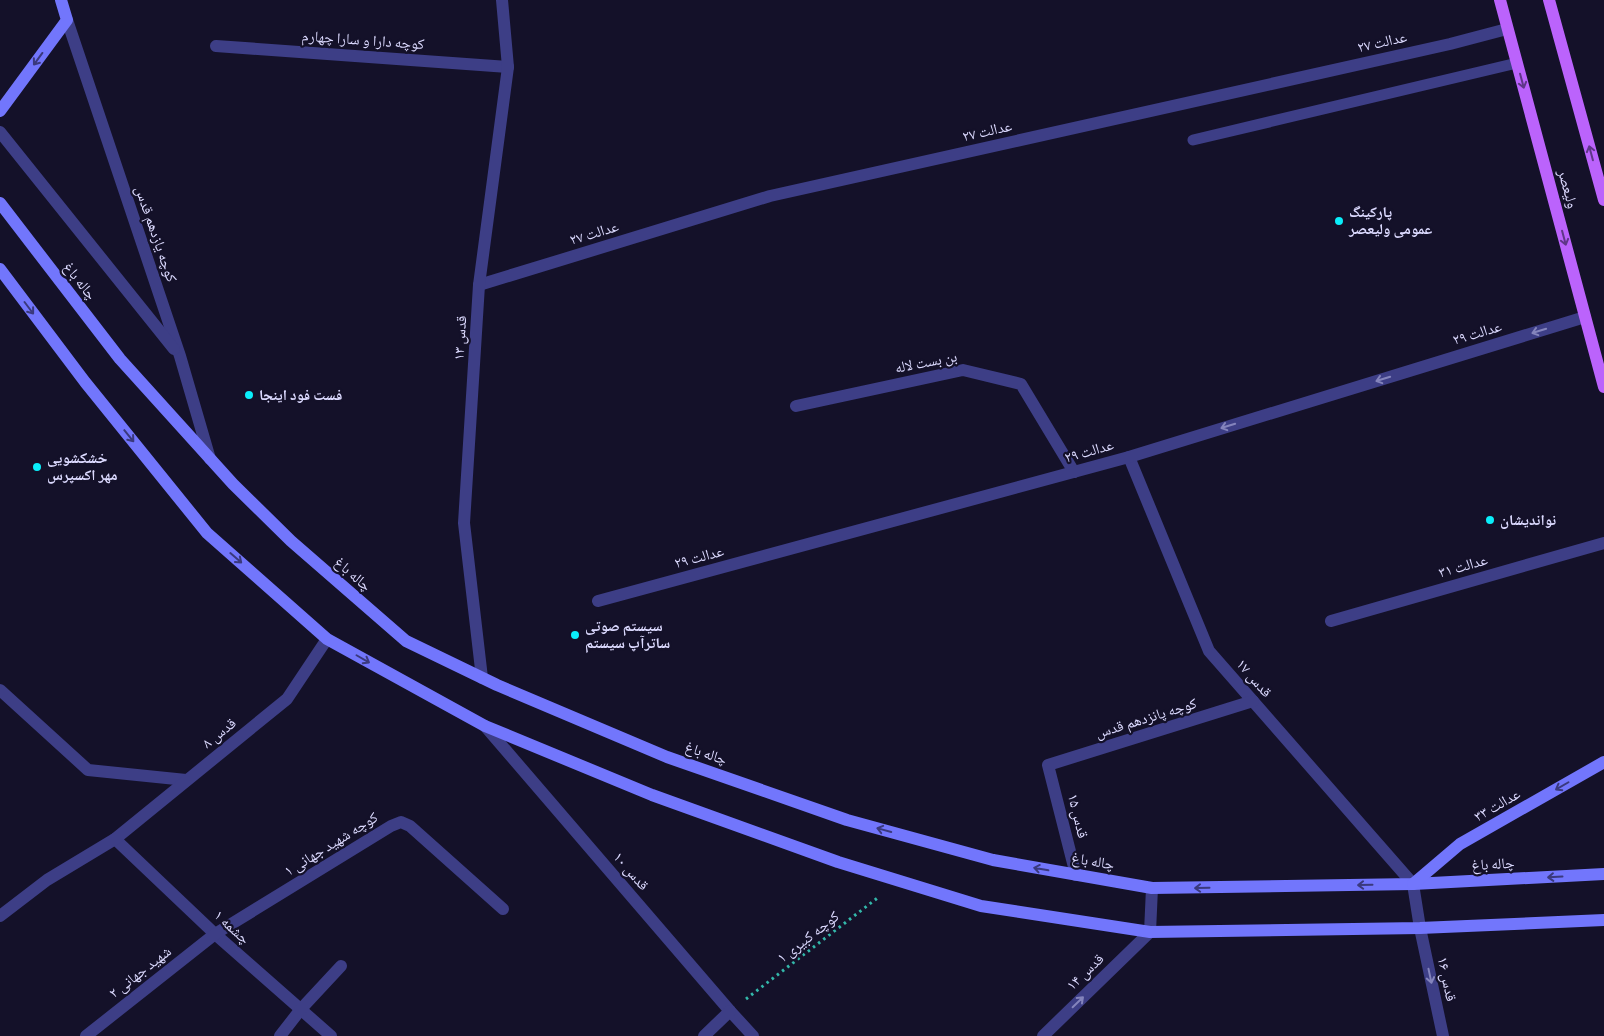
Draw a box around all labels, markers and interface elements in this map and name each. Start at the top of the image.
street label: کوچه دارا و سارا چهارم [301,26,425,55]
street label: عدالت ۲۷ [1355,27,1409,58]
one-way arrow [33,52,43,66]
one-way arrow [1517,72,1527,88]
street label: عدالت ۲۷ [960,116,1014,147]
one-way arrow [1586,145,1595,161]
street label: ولیعصر [1552,166,1583,211]
street label: کوچه یازدهم قدس [129,183,182,285]
place label: پارکینگ عمومی ولیعصر [1348,202,1432,240]
marker: پارکینگ عمومی ولیعصر [1333,215,1345,227]
street label: عدالت ۲۷ [567,216,622,251]
one-way arrow [1560,229,1569,245]
street label: چاله باغ [58,258,101,305]
one-way arrow [24,301,35,314]
street label: قدس ۱۳ [448,315,473,361]
street label: عدالت ۲۹ [1450,316,1505,351]
one-way arrow [1531,327,1547,336]
street label: بن بست لاله [893,346,959,379]
one-way arrow [1376,374,1392,384]
place label: فست فود اينجا [259,385,342,406]
marker: فست فود اينجا [243,389,255,401]
one-way arrow [1220,422,1236,432]
one-way arrow [124,429,135,442]
street label: عدالت ۲۹ [1062,434,1117,468]
place label: خشکشویی مهر اکسپرس [47,448,118,486]
marker: خشکشویی مهر اکسپرس [31,461,43,473]
place label: نواندیشان [1500,510,1556,531]
marker: نواندیشان [1484,514,1496,526]
street label: عدالت ۲۹ [672,541,726,574]
street label: عدالت ۳۱ [1436,549,1491,583]
one-way arrow [229,552,242,564]
street label: چاله باغ [329,552,376,597]
place label: سیستم صوتی ساترآپ سیستم [585,616,670,654]
marker: سیستم صوتی ساترآپ سیستم [569,629,581,641]
one-way arrow [355,654,370,664]
street label: قدس ۱۷ [1231,654,1276,702]
street label: کوچه پانزدهم قدس [1093,693,1199,744]
street label: قدس ۸ [198,713,241,754]
street label: چاله باغ [682,736,730,771]
one-way arrow [1555,782,1569,792]
street label: عدالت ۳۳ [1470,784,1525,827]
street label: ۱۵ قدس [1062,792,1093,841]
street label: کوچه شهید جهانی ۱ [280,807,382,882]
one-way arrow [876,825,892,834]
street label: قدس ۱۰ [608,847,653,895]
street label: چاله باغ [1070,847,1116,876]
street label: چاله باغ [1471,853,1516,876]
one-way arrow [1034,863,1050,873]
one-way arrow [1548,872,1564,882]
one-way arrow [1357,880,1373,890]
one-way arrow [1194,883,1210,892]
street label: چشمه ۱ [209,905,255,950]
street label: کوچه کبیری ۱ [773,906,844,968]
street label: ۲ شهید جهانی [105,941,176,1004]
street label: قدس ۱۴ [1062,949,1109,996]
street label: قدس ۱۶ [1432,955,1461,1003]
one-way arrow [1426,967,1435,983]
one-way arrow [1072,996,1084,1008]

